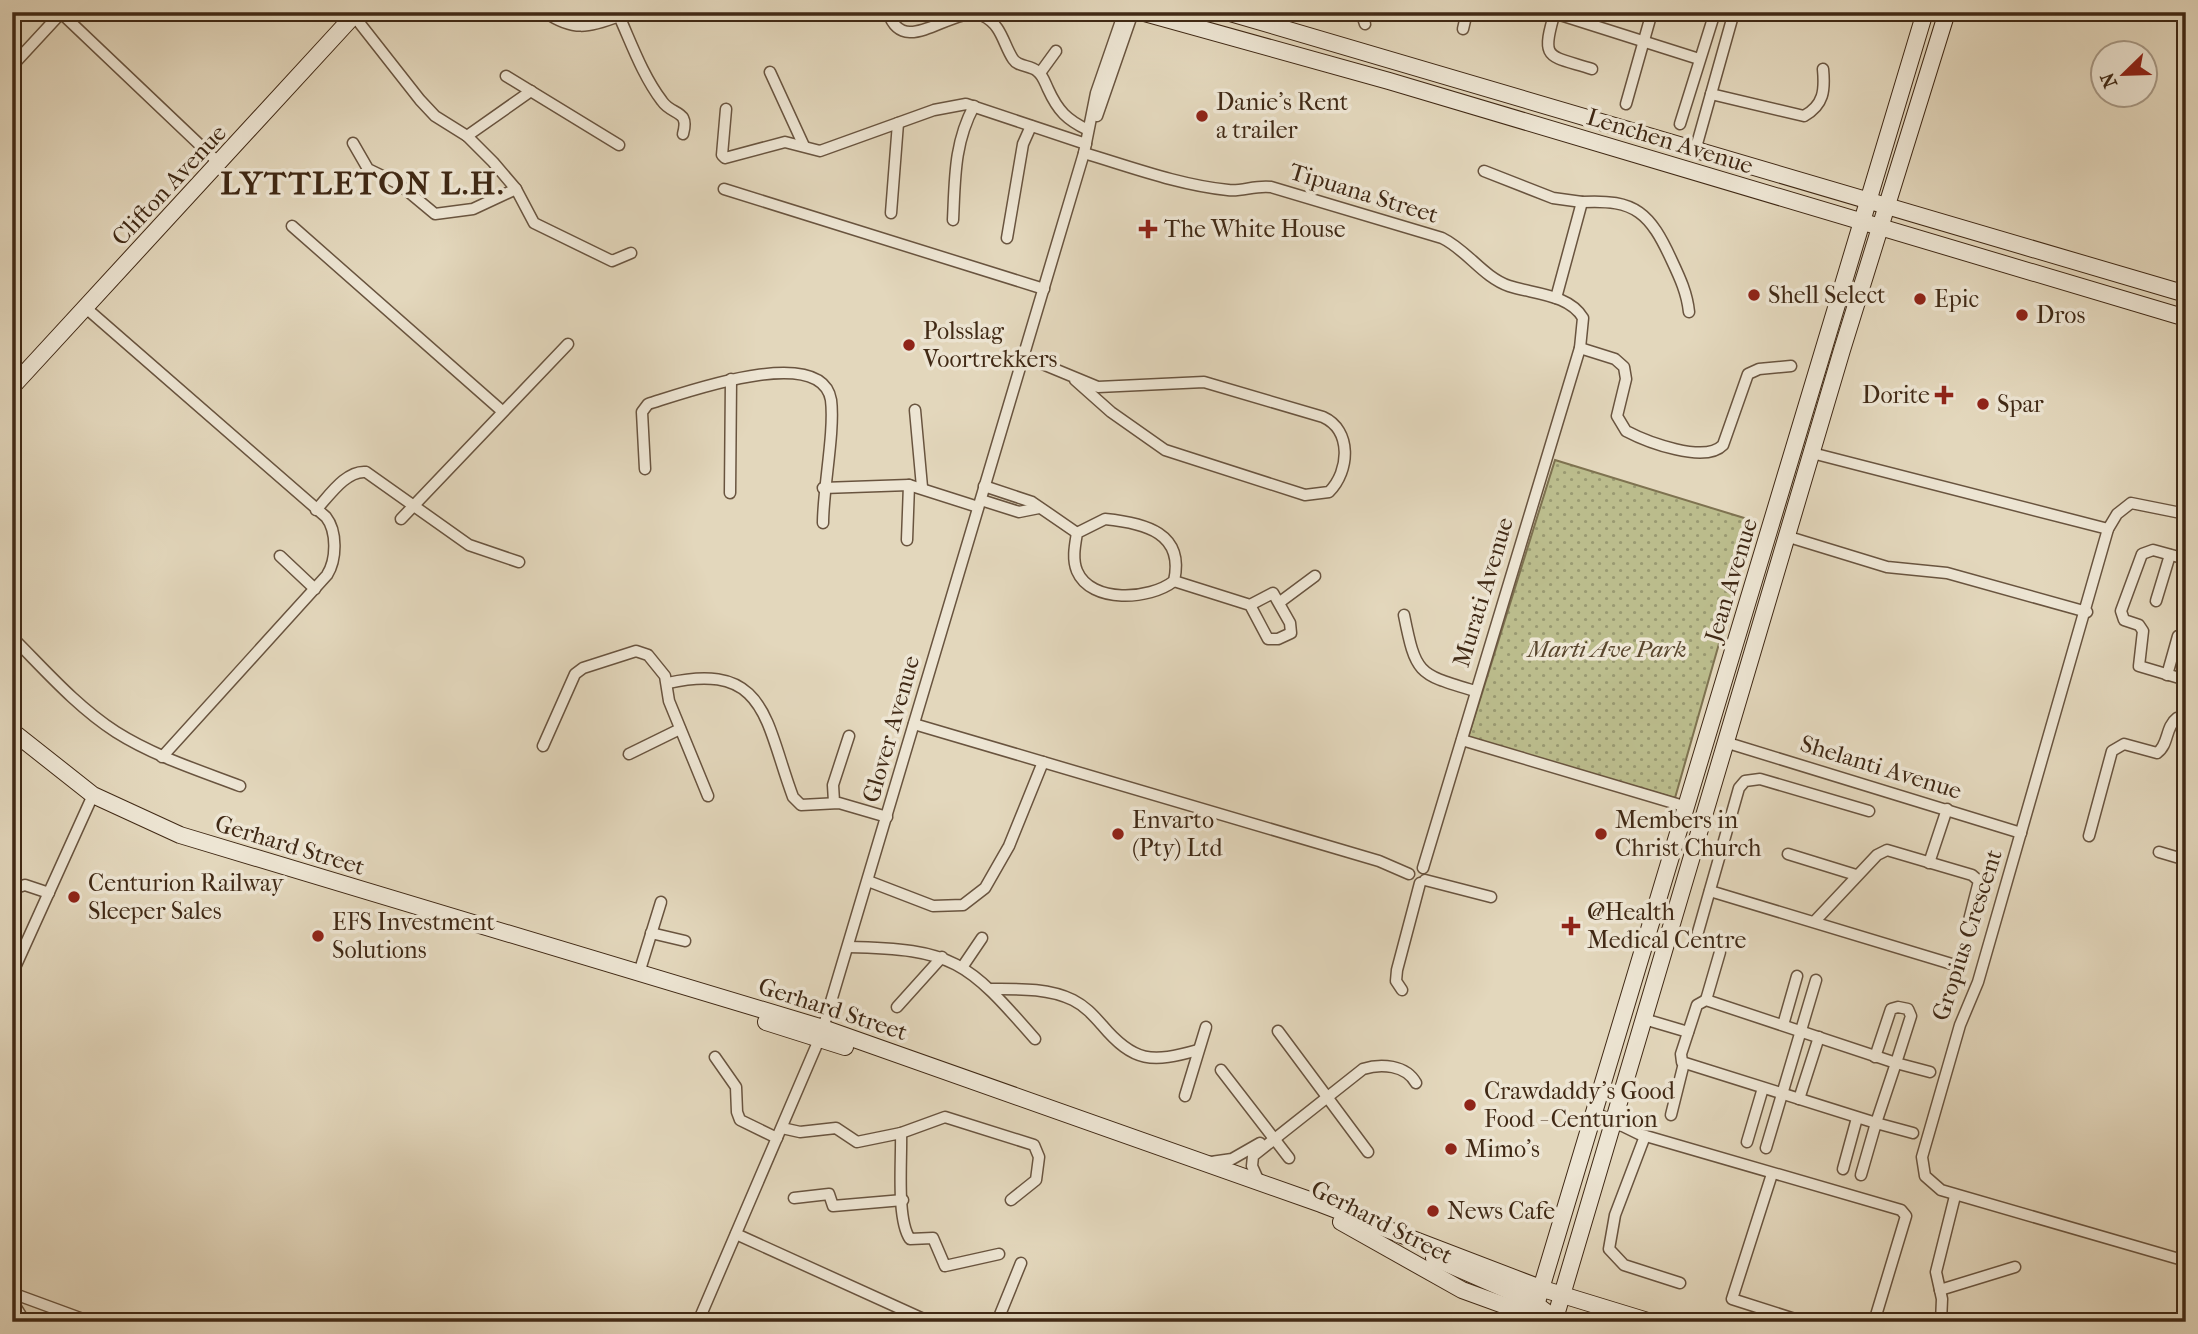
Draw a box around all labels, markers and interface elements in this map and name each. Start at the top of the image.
north arrow [2090,38,2160,108]
text: N [2096,69,2122,91]
place label: Danie's Rent a trailer [1216,88,1349,144]
street label: Lenchen Avenue [1583,102,1757,180]
marker: Danie's Rent a trailer [1194,108,1210,124]
street label: Clifton Avenue [106,119,232,251]
street label: Tipuana Street [1286,157,1442,229]
district label: LYTTLETON L.H. [220,165,506,202]
place label: The White House [1164,215,1346,243]
marker: The White House [1138,219,1158,239]
place label: Shell Select [1768,281,1886,309]
place label: Epic [1934,285,1979,313]
marker: Shell Select [1746,287,1762,303]
marker: Epic [1912,291,1928,307]
place label: Dros [2036,301,2086,329]
marker: Dros [2014,307,2030,323]
place label: Polsslag Voortrekkers [922,317,1058,373]
marker: Polsslag Voortrekkers [901,337,917,353]
place label: Dorite [1862,381,1930,409]
marker: Dorite [1936,387,1952,403]
place label: Spar [1997,390,2045,418]
marker: Spar [1975,396,1991,412]
street label: Murati Avenue [1447,514,1519,670]
street label: Jean Avenue [1698,515,1763,647]
park label: Marti Ave Park [1525,635,1687,663]
street label: Glover Avenue [857,652,925,806]
street label: Shelanti Avenue [1797,729,1965,805]
place label: Envarto (Pty) Ltd [1132,806,1224,862]
place label: Members in Christ Church [1615,806,1762,862]
street label: Gerhard Street [212,809,369,881]
marker: Envarto (Pty) Ltd [1110,826,1126,842]
marker: Members in Christ Church [1593,826,1609,842]
street label: Gropius Crescent [1926,846,2008,1024]
place label: Centurion Railway Sleeper Sales [88,869,285,925]
marker: Centurion Railway Sleeper Sales [66,889,82,905]
place label: @Health Medical Centre [1587,898,1746,954]
place label: EFS Investment Solutions [332,908,495,964]
marker: @Health Medical Centre [1561,916,1581,936]
marker: EFS Investment Solutions [310,928,326,944]
street label: Gerhard Street [755,972,911,1046]
place label: Crawdaddy's Good Food - Centurion [1484,1077,1676,1133]
marker: Crawdaddy's Good Food - Centurion [1462,1097,1478,1113]
place label: Mimo's [1465,1135,1540,1163]
marker: Mimo's [1443,1141,1459,1157]
street label: Gerhard Street [1307,1174,1458,1270]
place label: News Cafe [1447,1197,1555,1225]
marker: News Cafe [1425,1203,1441,1219]

